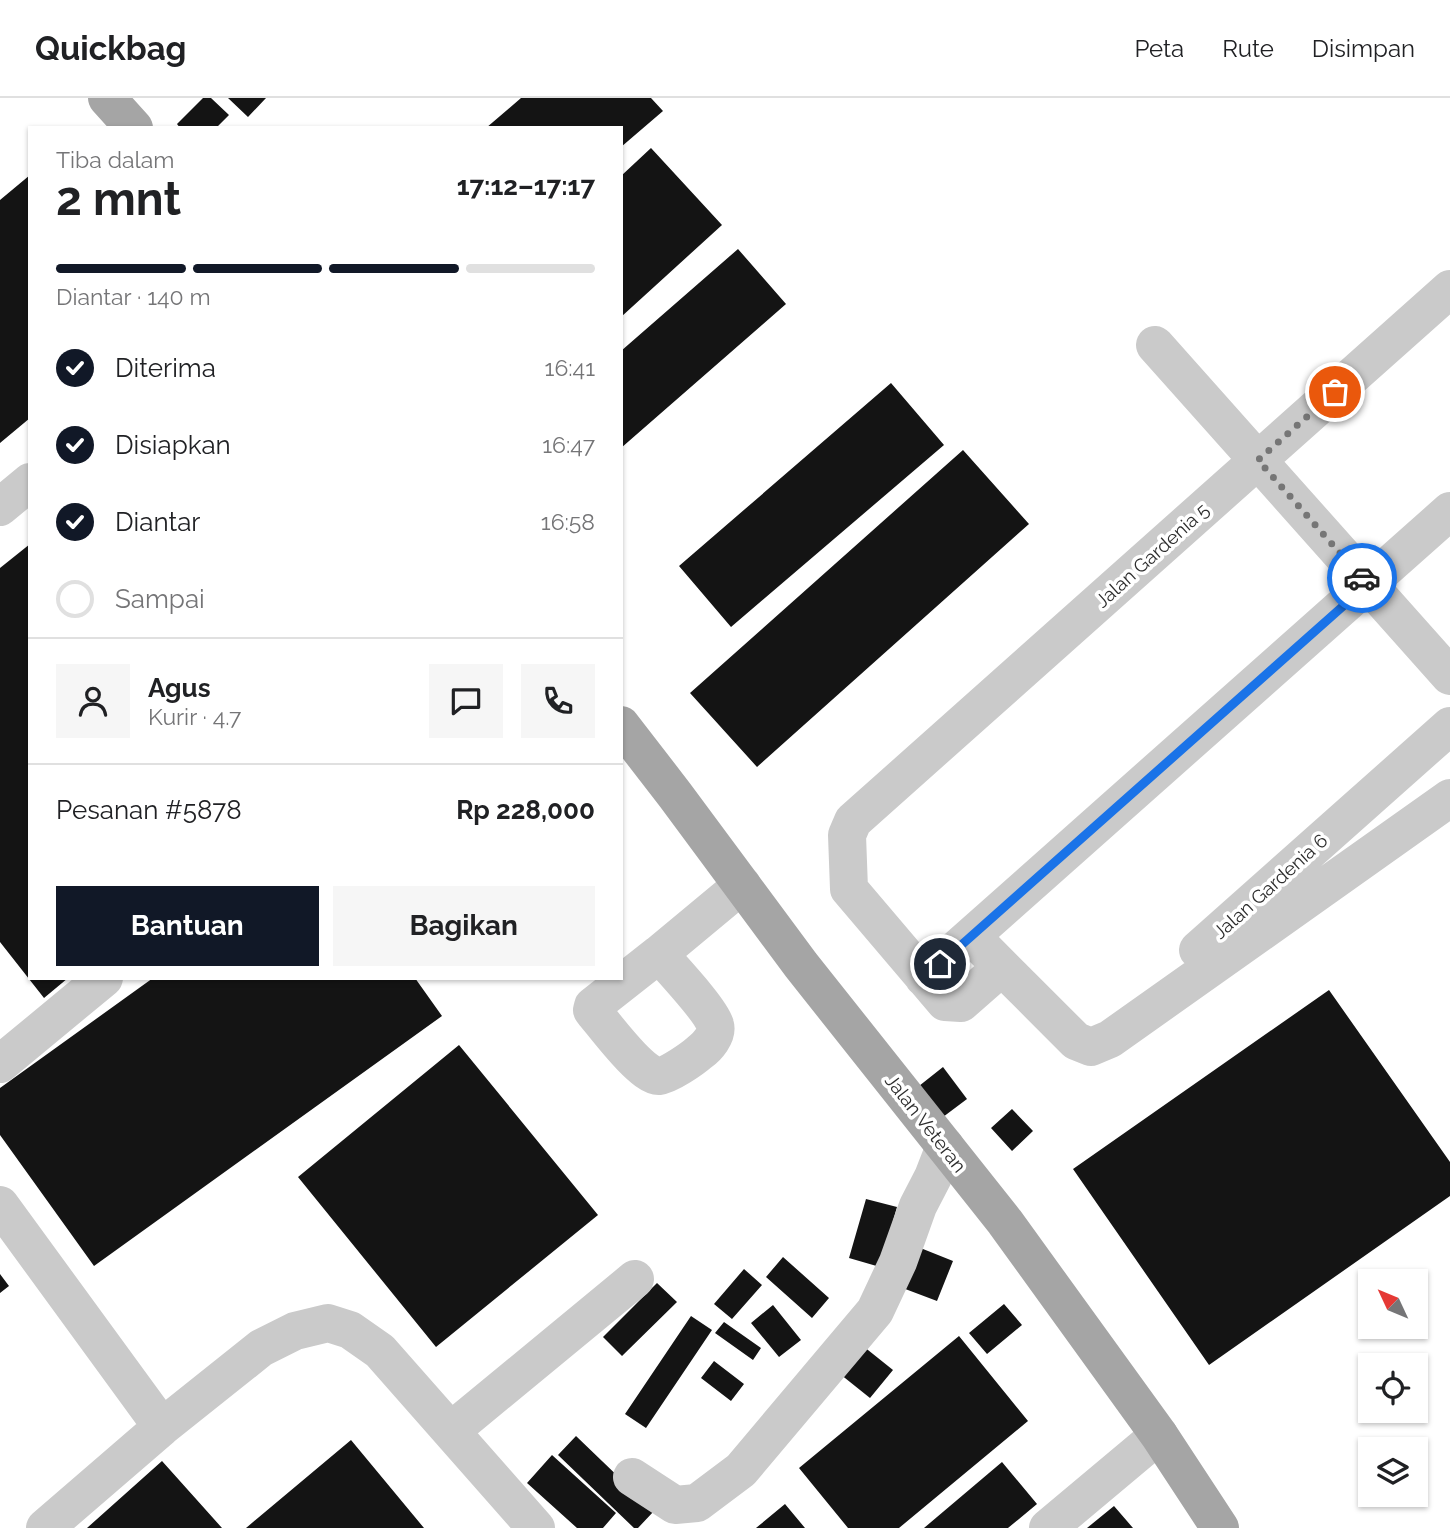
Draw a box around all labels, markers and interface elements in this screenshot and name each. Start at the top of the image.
text: Quickbag [35,29,187,68]
text: Peta [1134,34,1184,63]
text: Rute [1222,34,1274,63]
text: Disimpan [1312,34,1415,63]
text: Tiba dalam [56,146,174,173]
text: 17:12–17:17 [457,171,595,201]
text: 2 mnt [56,172,181,226]
text: Diantar · 140 m [56,283,211,310]
icon: check [56,349,94,387]
text: Diterima [115,353,216,383]
text: 16:41 [545,354,595,381]
pin [1305,362,1365,422]
icon: bag [1316,373,1354,411]
icon: check [56,426,94,464]
text: Disiapkan [115,430,231,460]
text: 16:47 [542,431,595,458]
street label: Jalan Gardenia 5 [1091,498,1213,612]
icon: check [56,503,94,541]
text: Diantar [115,507,200,537]
text: 16:58 [541,508,595,535]
courier [1327,543,1397,613]
icon: car [1343,559,1381,597]
text: Sampai [115,584,205,614]
button: person [56,664,130,738]
button: chat [429,664,503,738]
button: phone [521,664,595,738]
text: Agus [148,673,210,703]
text: Kurir · 4.7 [148,703,241,730]
text: Pesanan #5878 [56,795,242,825]
text: Rp 228,000 [456,795,595,825]
street label: Jalan Gardenia 6 [1208,829,1332,943]
button: Bantuan [56,886,319,966]
button: Bagikan [333,886,595,966]
pin [910,934,970,994]
icon: home [921,945,959,983]
street label: Jalan Veteran [881,1070,971,1176]
north arrow [1358,1269,1428,1339]
map controls [1358,1269,1428,1507]
button: locate [1358,1353,1428,1423]
button: layers [1358,1437,1428,1507]

